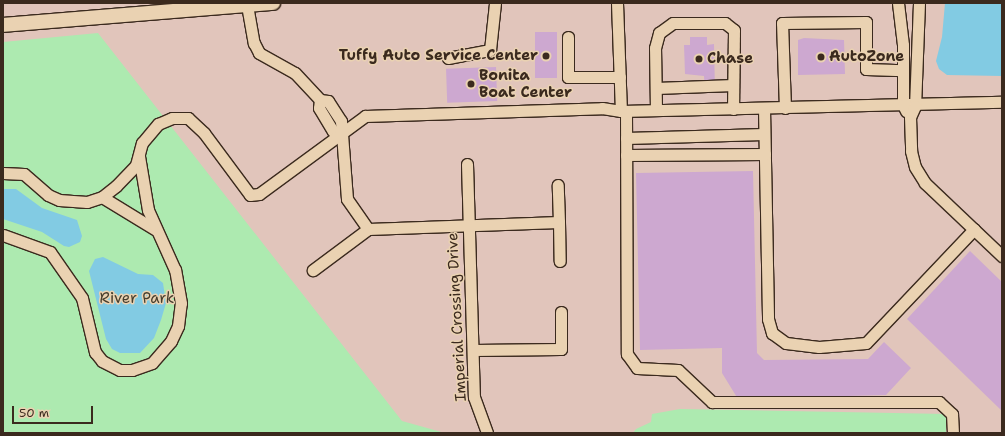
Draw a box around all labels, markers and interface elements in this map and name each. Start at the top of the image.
place label: Tuffy Auto Service Center [339,47,538,65]
place label: AutoZone [829,48,904,66]
place label: Chase [707,50,753,68]
marker: Tuffy Auto Service Center [541,51,551,61]
marker: AutoZone [816,52,826,62]
marker: Chase [694,54,704,64]
place label: Bonita Boat Center [479,66,572,101]
marker: Bonita Boat Center [466,79,476,89]
street label: Imperial Crossing Drive [444,232,470,402]
park label: River Park [100,290,174,308]
scale bar [14,398,95,424]
text: 50 m [19,405,49,421]

